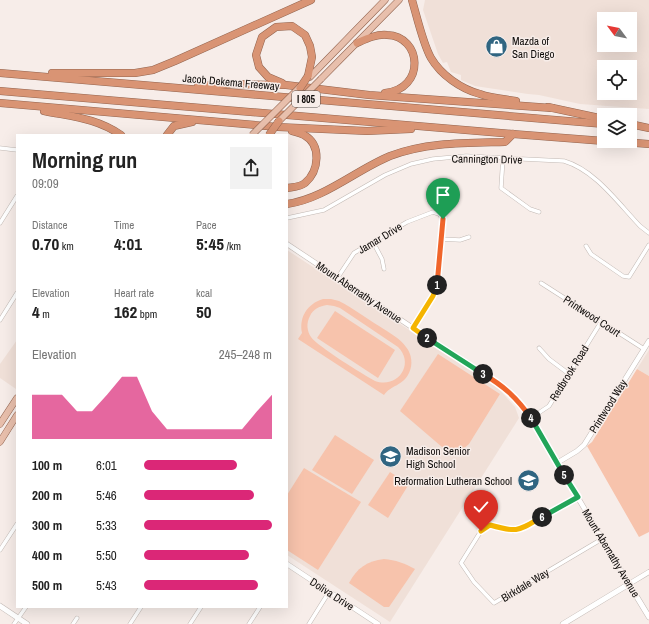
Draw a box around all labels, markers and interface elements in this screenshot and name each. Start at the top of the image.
north arrow [597,12,637,52]
map controls [597,12,637,148]
shop icon: Mazda of San Diego [483,34,509,60]
place label: Mazda of San Diego [512,34,555,61]
button: locate [597,60,637,100]
street label: Jacob Dekema Freeway [182,71,281,93]
road number: I 805 [292,91,320,107]
button: layers [597,108,637,148]
text: Morning run [32,145,137,175]
button: share [230,147,272,189]
street label: Cannington Drive [452,151,522,167]
text: 09:09 [32,175,59,192]
pin [426,178,460,219]
icon: arrive [432,184,454,206]
text: Distance [32,218,68,232]
text: Time [114,218,134,232]
text: Pace [196,218,217,232]
street label: Jamar Drive [355,219,405,257]
text: 0.70 [32,232,59,255]
text: 4:01 [114,232,142,255]
text: 5:45 [196,232,224,255]
text: km [59,239,74,253]
text: /km [224,239,241,253]
street label: Mount Abernathy Avenue [313,258,405,326]
pin: 1 [427,275,447,295]
text: 1 [434,278,440,292]
text: Elevation [32,286,70,300]
text: Heart rate [114,286,154,300]
text: kcal [196,286,212,300]
street label: Printwood Court [561,292,624,340]
text: 4 [32,300,40,323]
text: 162 [114,300,137,323]
text: 50 [196,300,212,323]
text: m [40,307,50,321]
text: bpm [137,307,157,321]
pin: 2 [417,328,437,348]
text: 2 [424,331,430,345]
street label: Redbrook Road [546,342,592,404]
text: Elevation [32,346,76,363]
text: 245–248 m [219,346,272,363]
pin: 3 [473,364,493,384]
text: 3 [480,367,486,381]
street label: Printwood Way [586,376,630,436]
pin: 4 [521,408,541,428]
text: 4 [528,411,534,425]
school or university icon: Madison Senior High School [378,444,404,470]
place label: Madison Senior High School [406,444,470,471]
text: 100 m [32,457,62,474]
text: 6:01 [96,457,117,474]
pin: 5 [554,465,574,485]
school or university icon: Reformation Lutheran School [515,468,541,494]
text: 5 [561,468,567,482]
place label: Reformation Lutheran School [394,474,512,488]
text: 200 m [32,487,62,504]
text: 5:46 [96,487,117,504]
pin [464,490,498,531]
icon: check [470,496,492,518]
street label: Mount Abernathy Avenue [579,506,643,600]
pin: 6 [532,507,552,527]
text: 6 [539,510,545,524]
text: 300 m [32,517,62,534]
text: 5:33 [96,517,117,534]
text: 400 m [32,547,62,564]
text: 5:50 [96,547,117,564]
street label: Birkdale Way [499,565,552,605]
street label: Doliva Drive [307,575,357,613]
text: 500 m [32,577,62,594]
text: 5:43 [96,577,117,594]

